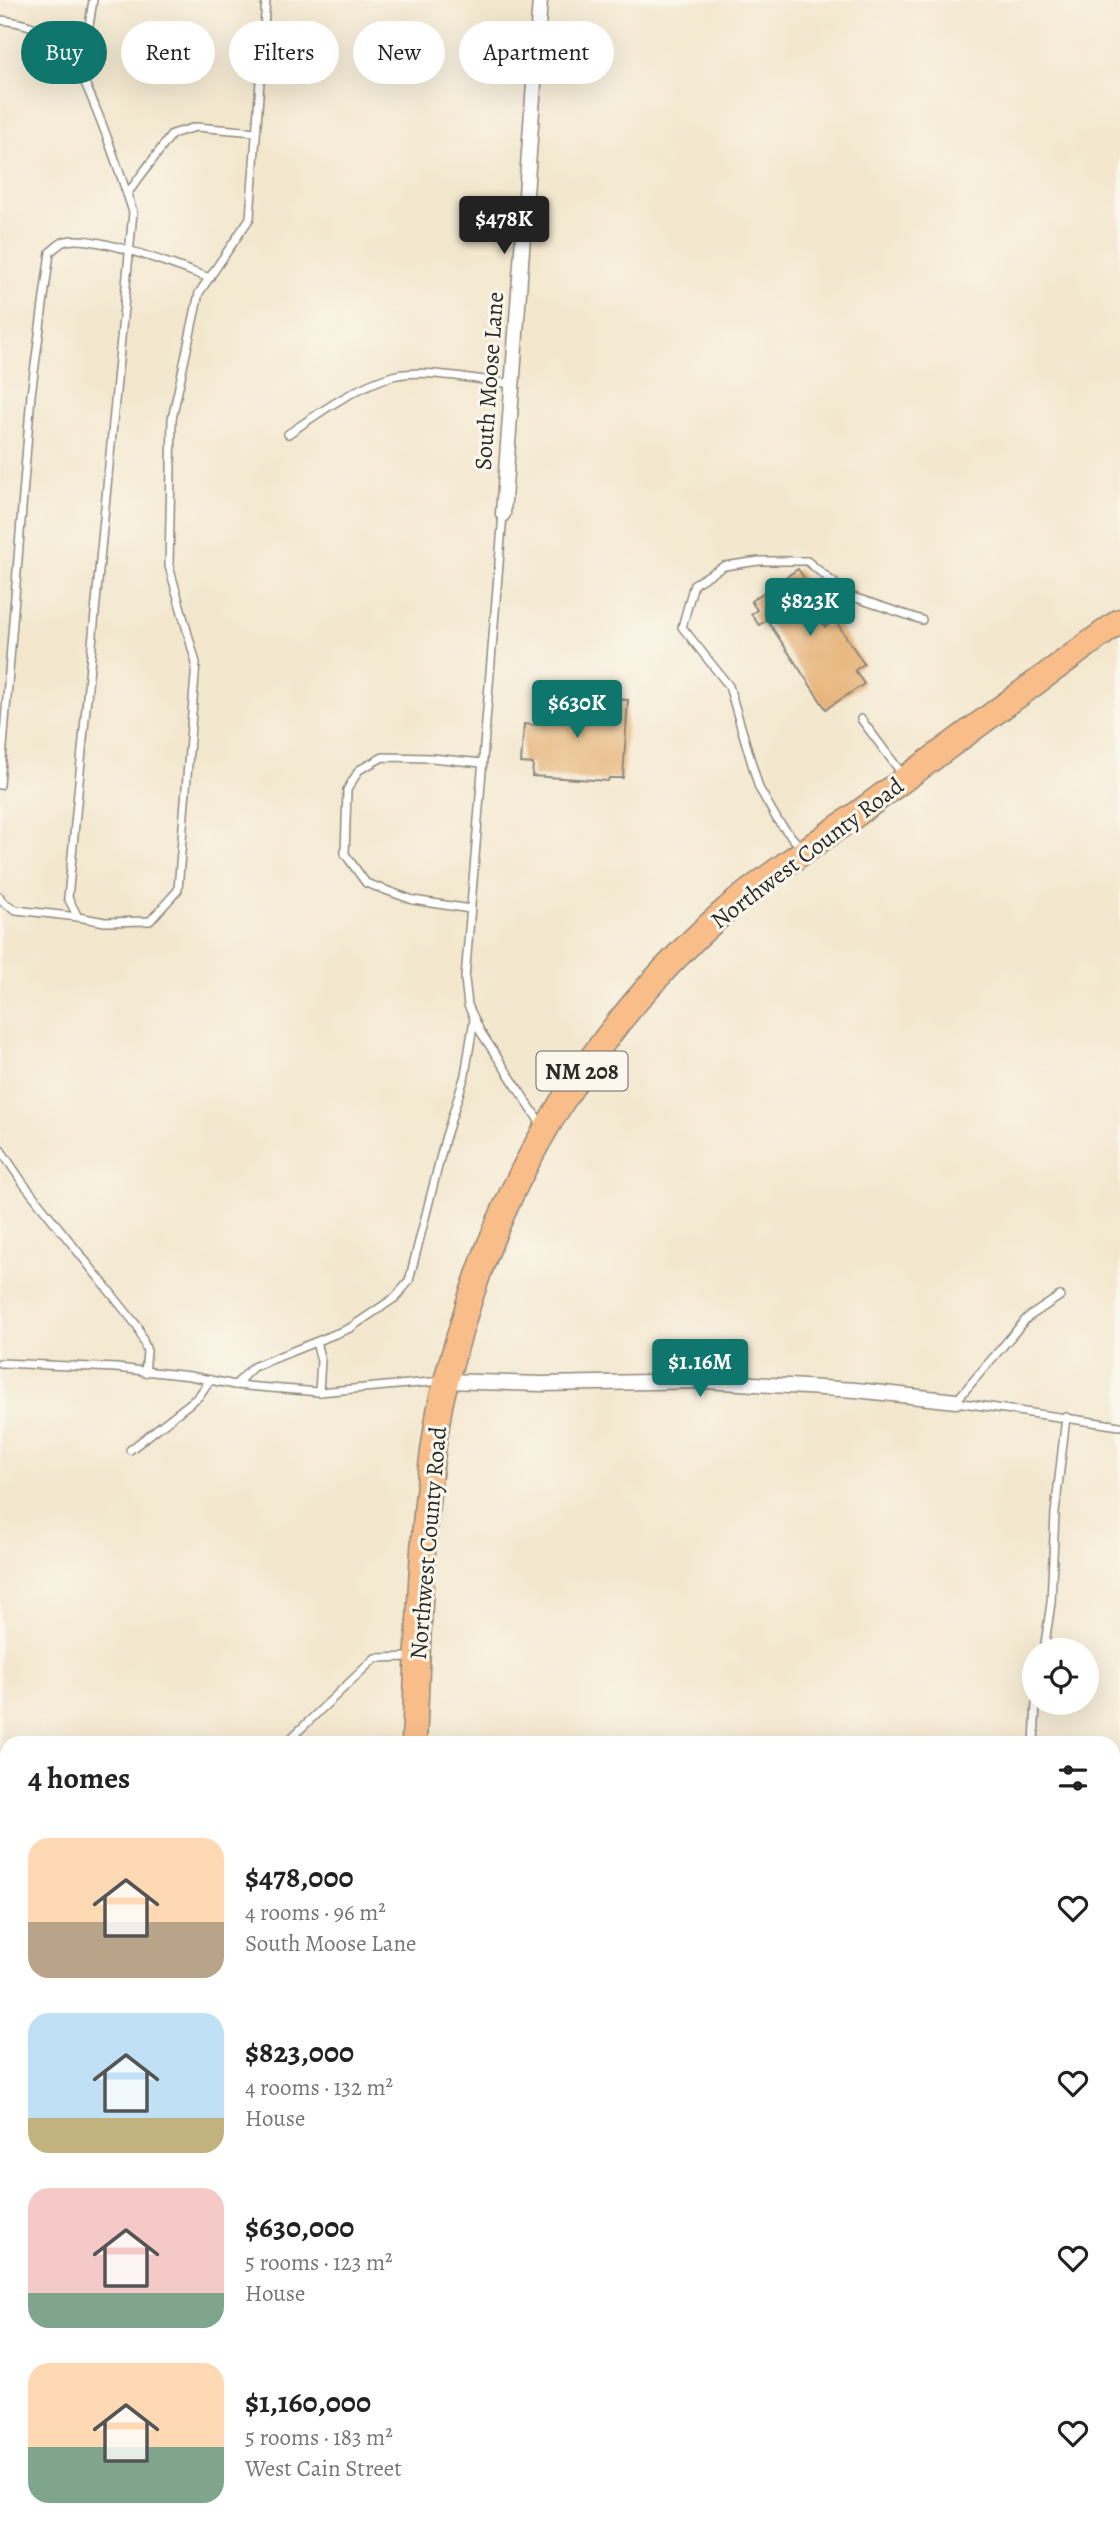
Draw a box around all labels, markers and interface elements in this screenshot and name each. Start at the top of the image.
chip: Buy [21,21,107,84]
chip: Rent [121,21,215,84]
chip: Filters [229,21,339,84]
chip: New [353,21,445,84]
chip: Apartment [459,21,614,84]
pin: $478K [455,196,553,256]
text: $478K [475,203,533,234]
street label: South Moose Lane [467,291,511,471]
pin: $823K [761,578,859,638]
text: $823K [781,585,839,616]
pin: $630K [528,680,626,740]
text: $630K [548,687,606,718]
street label: Northwest County Road [704,770,910,936]
road number: NM 208 [536,1052,628,1090]
pin: $1.16M [643,1340,757,1399]
text: $1.16M [668,1346,732,1377]
street label: Northwest County Road [402,1425,454,1661]
map controls [1022,1638,1099,1715]
button: locate [1022,1638,1099,1715]
text: 4 homes [28,1758,130,1798]
icon: filters [1054,1759,1092,1797]
text: $478,000 [245,1857,354,1897]
icon: home [84,1866,168,1950]
icon: heart [1054,1889,1092,1927]
text: 4 rooms · 96 m² [245,1897,386,1928]
text: South Moose Lane [245,1928,416,1959]
text: $823,000 [245,2032,354,2072]
icon: home [84,2041,168,2125]
icon: heart [1054,2064,1092,2102]
text: 4 rooms · 132 m² [245,2072,393,2103]
text: House [245,2103,305,2134]
text: $630,000 [245,2207,354,2247]
icon: home [84,2216,168,2300]
icon: heart [1054,2239,1092,2277]
text: 5 rooms · 123 m² [245,2247,393,2278]
text: House [245,2278,305,2309]
text: $1,160,000 [245,2382,371,2422]
icon: home [84,2391,168,2475]
icon: heart [1054,2414,1092,2452]
text: 5 rooms · 183 m² [245,2422,393,2453]
text: West Cain Street [245,2453,402,2484]

